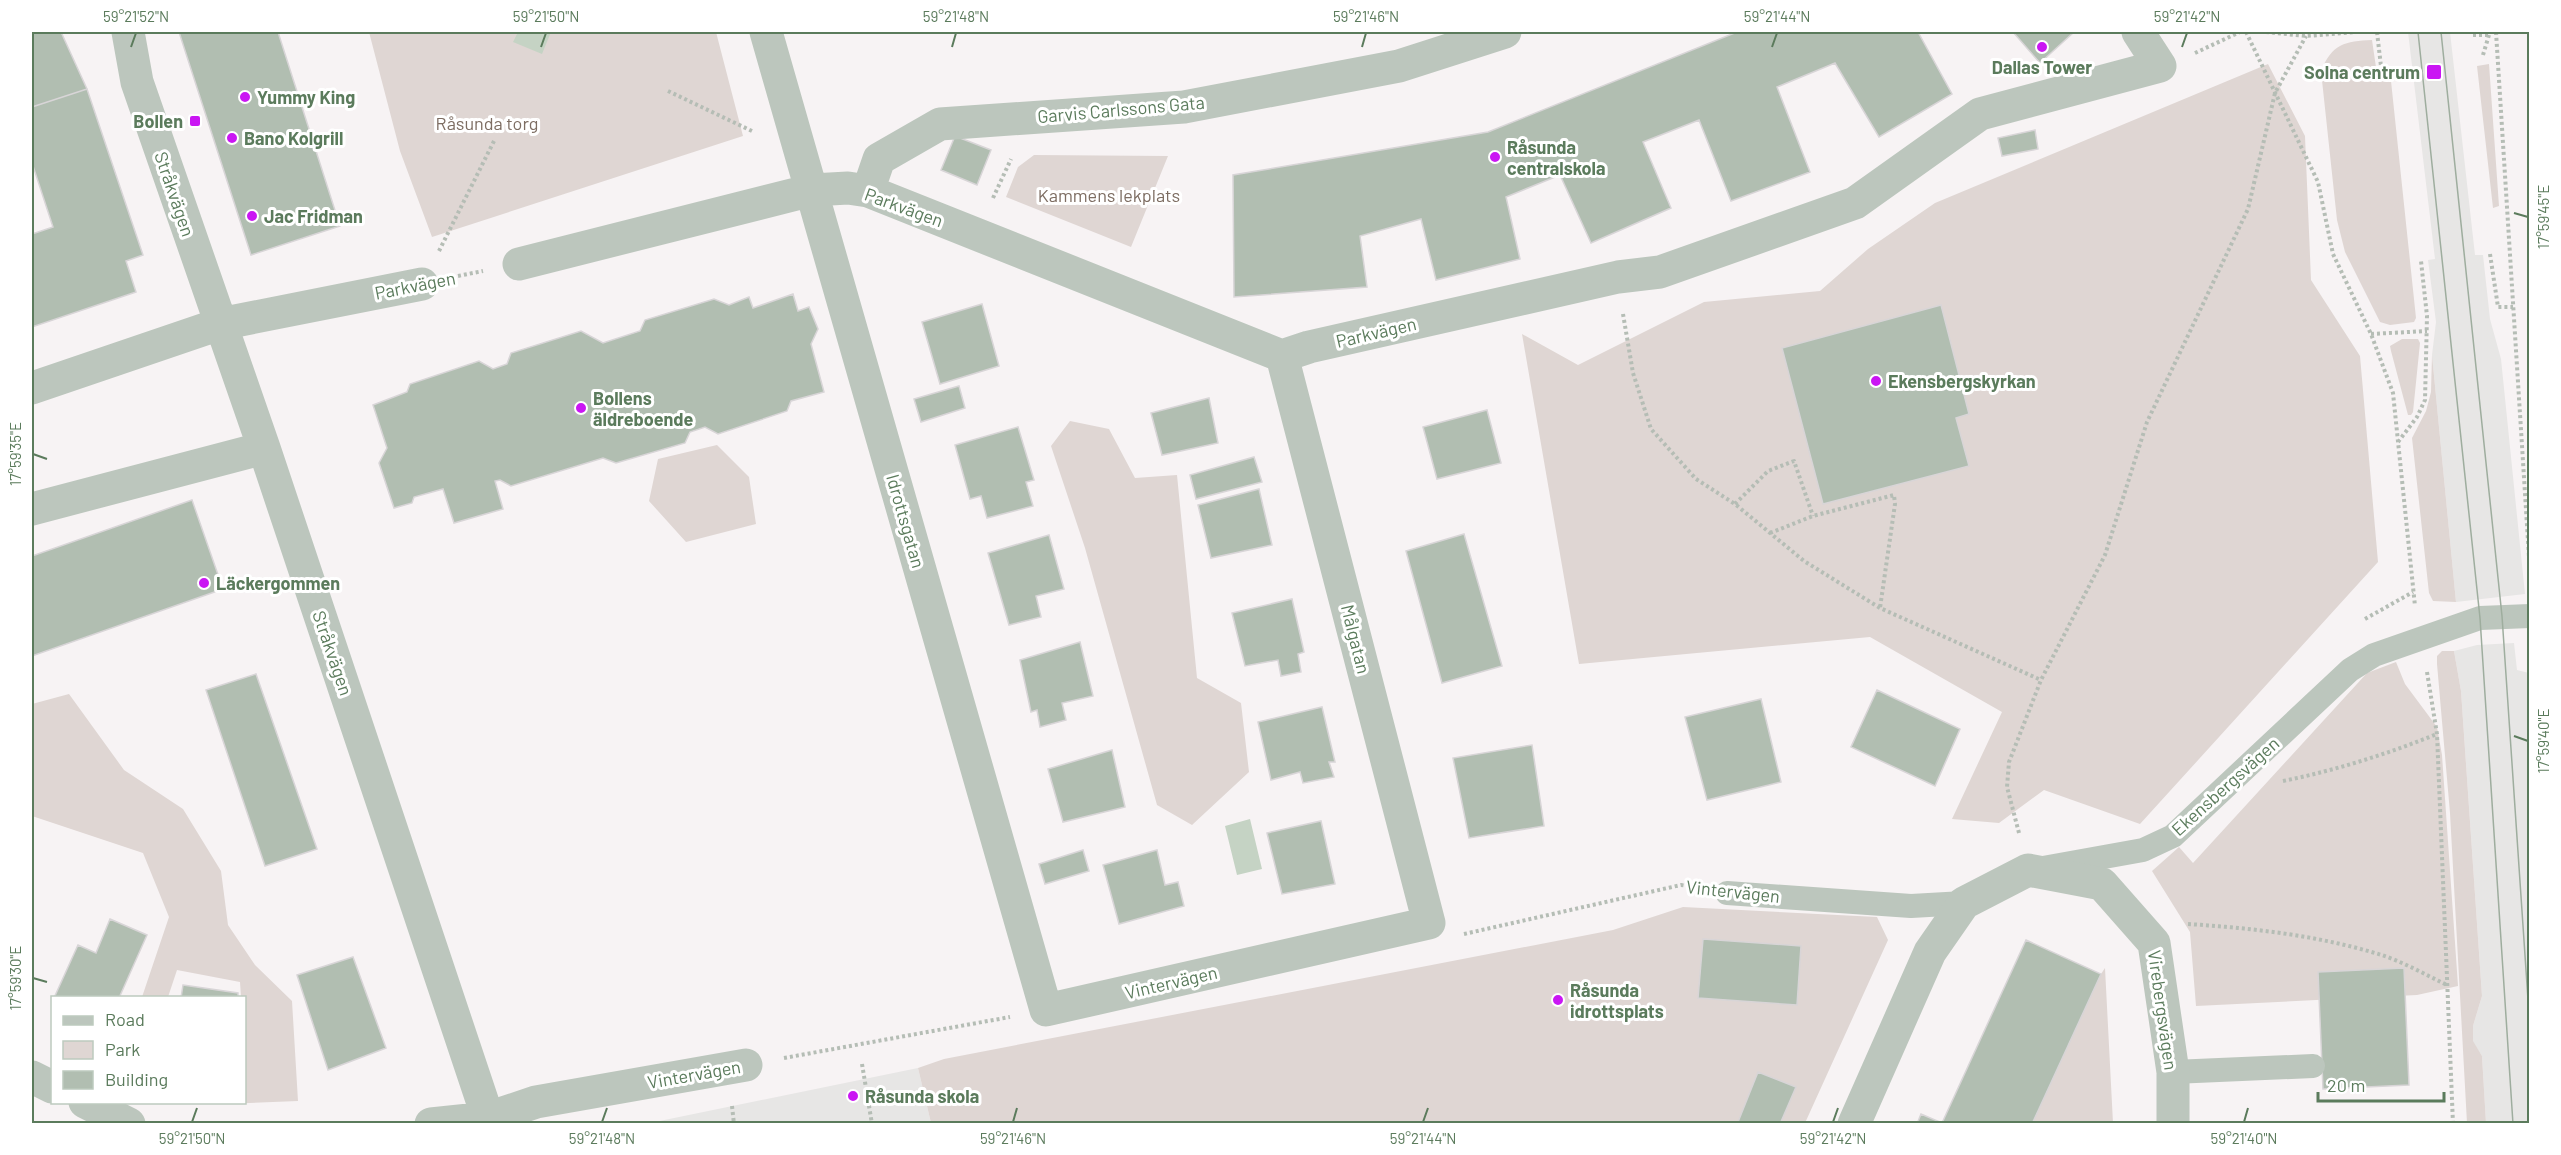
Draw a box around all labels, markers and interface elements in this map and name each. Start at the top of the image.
text: 59°21'52"N [103,7,169,25]
text: 59°21'50"N [513,7,579,25]
text: 59°21'48"N [923,7,989,25]
text: 59°21'46"N [1333,7,1399,25]
text: 59°21'44"N [1744,7,1810,25]
text: 59°21'42"N [2154,7,2220,25]
marker: Dallas Tower [2035,40,2049,54]
place label: Dallas Tower [1992,56,2092,78]
place label: Solna centrum [2304,61,2420,83]
marker: Solna centrum [2425,63,2443,81]
place label: Yummy King [257,86,355,108]
marker: Yummy King [238,90,252,104]
street label: Garvis Carlssons Gata [1036,91,1206,127]
place label: Bollen [133,110,183,132]
park label: Råsunda torg [436,112,538,134]
marker: Bollen [188,114,202,128]
place label: Bano Kolgrill [244,127,343,149]
marker: Bano Kolgrill [225,131,239,145]
place label: Råsunda centralskola [1507,136,1605,179]
street label: Stråkvägen [150,149,200,239]
marker: Råsunda centralskola [1488,150,1502,164]
street label: Parkvägen [862,183,946,231]
park label: Kammens lekplats [1038,184,1180,206]
text: 17°59'45"E [2534,185,2552,249]
place label: Jac Fridman [264,205,363,227]
marker: Jac Fridman [245,209,259,223]
street label: Parkvägen [373,266,457,304]
street label: Parkvägen [1334,312,1418,352]
place label: Ekensbergskyrkan [1888,370,2036,392]
marker: Ekensbergskyrkan [1869,374,1883,388]
place label: Bollens äldreboende [593,387,694,430]
marker: Bollens äldreboende [574,401,588,415]
text: 17°59'35"E [6,422,24,486]
street label: Idrottsgatan [882,472,930,570]
place label: Läckergommen [216,572,340,594]
marker: Läckergommen [197,576,211,590]
street label: Målgatan [1337,602,1375,676]
street label: Stråkvägen [308,608,358,698]
text: 17°59'40"E [2534,708,2552,774]
street label: Ekensbergsvägen [2167,732,2283,840]
street label: Vintervägen [1685,875,1781,907]
text: 17°59'30"E [6,946,24,1010]
street label: Virebergsvägen [2144,949,2182,1071]
street label: Vintervägen [1123,961,1219,1003]
place label: Råsunda idrottsplats [1570,979,1664,1022]
marker: Råsunda idrottsplats [1551,993,1565,1007]
legend [51,996,246,1104]
text: Road [105,1008,145,1030]
text: Park [105,1038,140,1060]
street label: Vintervägen [646,1055,742,1093]
scale bar [2318,1065,2444,1103]
text: Building [105,1068,168,1090]
text: 20 m [2327,1074,2365,1096]
place label: Råsunda skola [865,1085,979,1107]
marker: Råsunda skola [846,1089,860,1103]
text: 59°21'50"N [159,1129,225,1147]
text: 59°21'48"N [569,1129,635,1147]
text: 59°21'46"N [980,1129,1046,1147]
text: 59°21'44"N [1390,1129,1456,1147]
text: 59°21'42"N [1800,1129,1866,1147]
text: 59°21'40"N [2211,1129,2278,1147]

